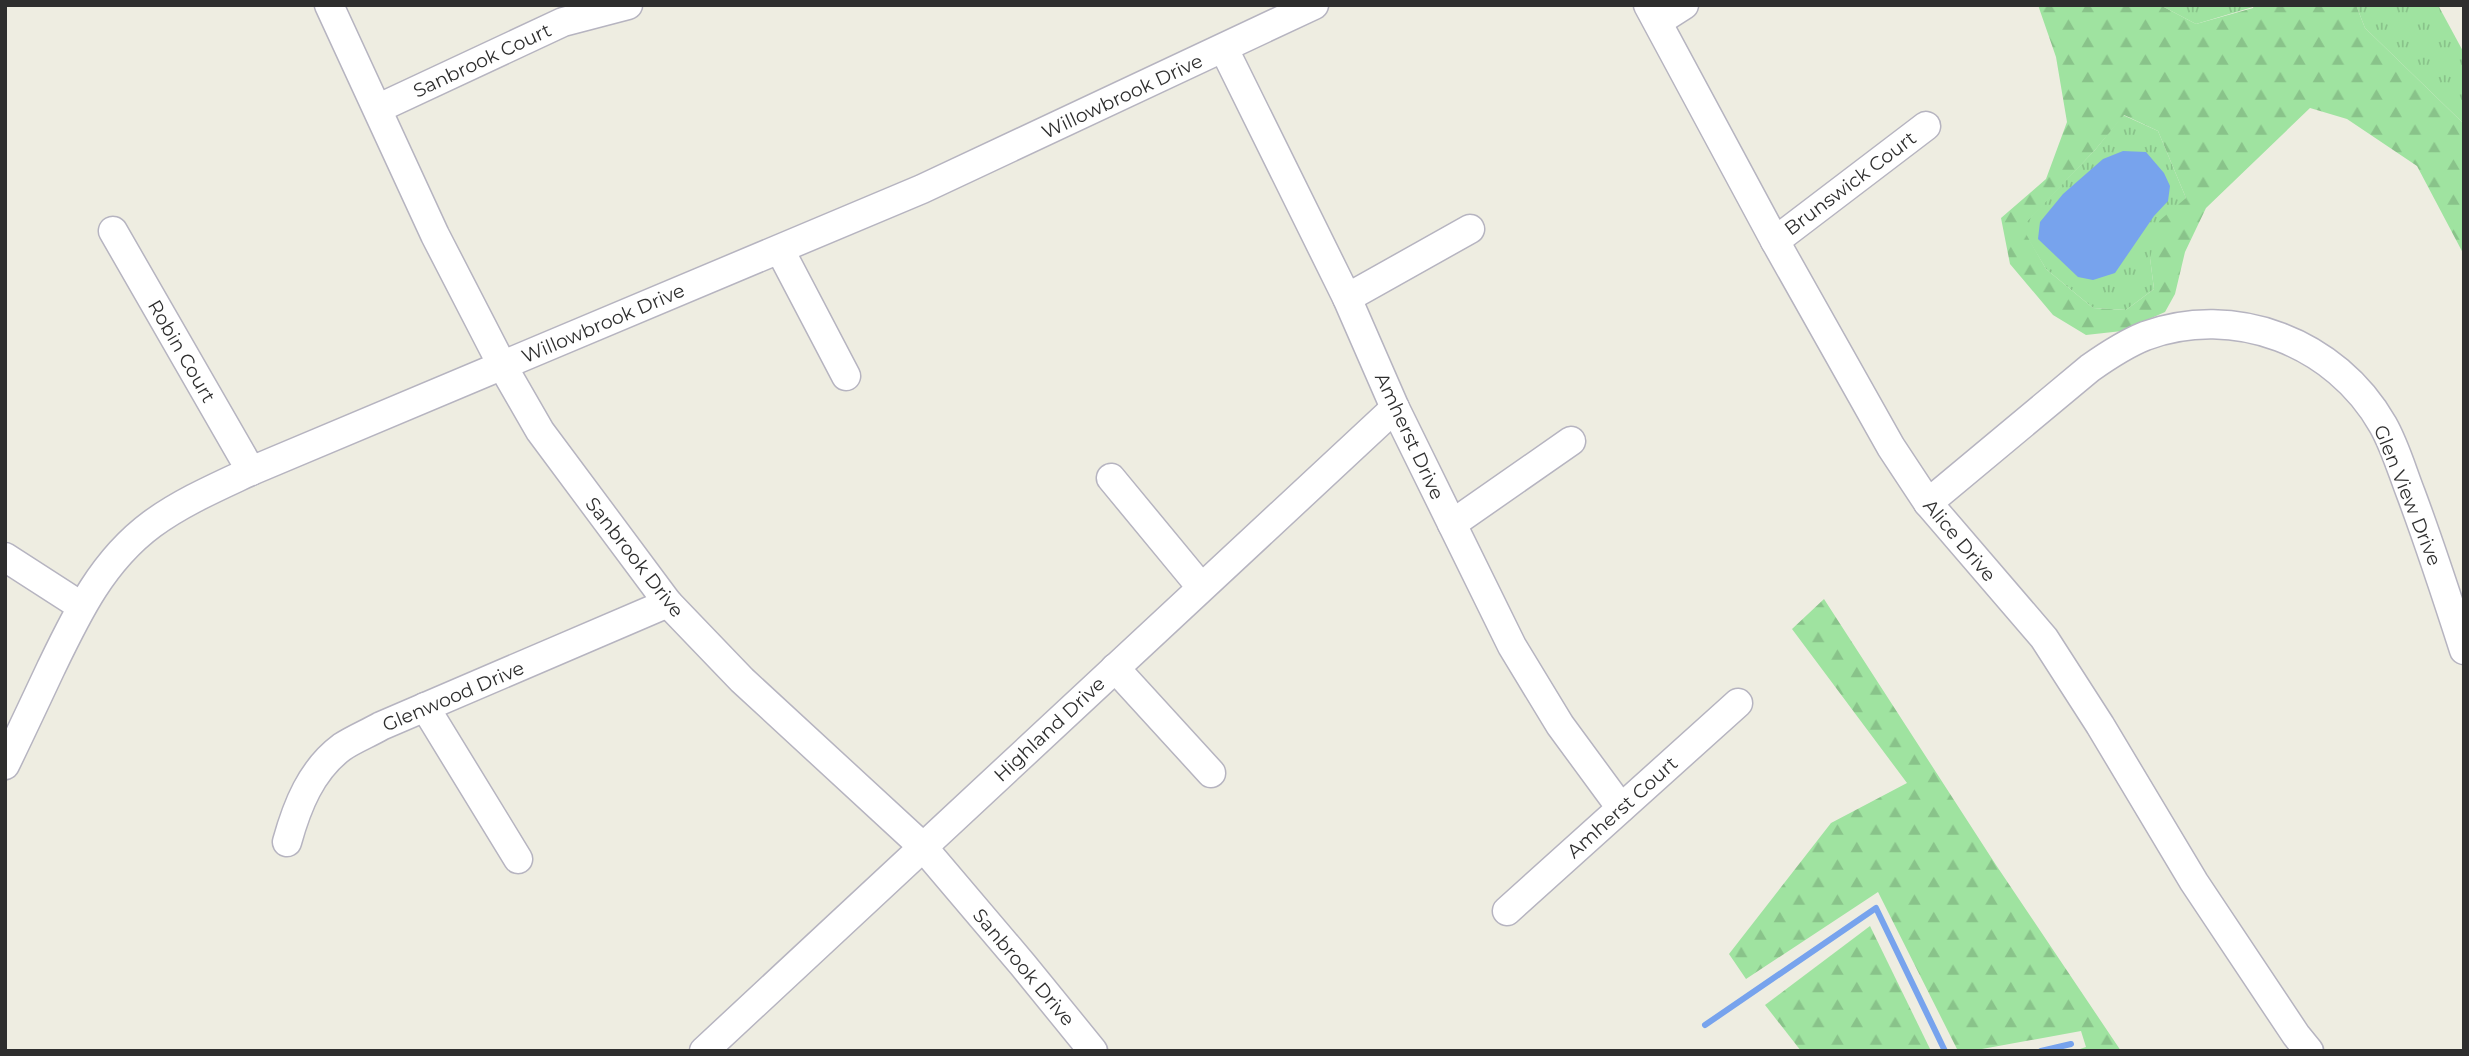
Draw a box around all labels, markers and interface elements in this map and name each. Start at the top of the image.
street label: Sanbrook Court [410,18,555,102]
street label: Willowbrook Drive [1038,49,1206,144]
street label: Brunswick Court [1780,126,1921,240]
street label: Willowbrook Drive [518,279,688,368]
street label: Robin Court [143,296,220,407]
street label: Amherst Drive [1370,369,1449,503]
street label: Glen View Drive [2369,421,2446,569]
street label: Sanbrook Drive [581,493,689,622]
street label: Alice Drive [1918,494,2001,586]
street label: Glenwood Drive [379,656,528,737]
street label: Highland Drive [989,672,1110,787]
street label: Amherst Court [1562,751,1683,863]
street label: Sanbrook Drive [968,904,1079,1031]

